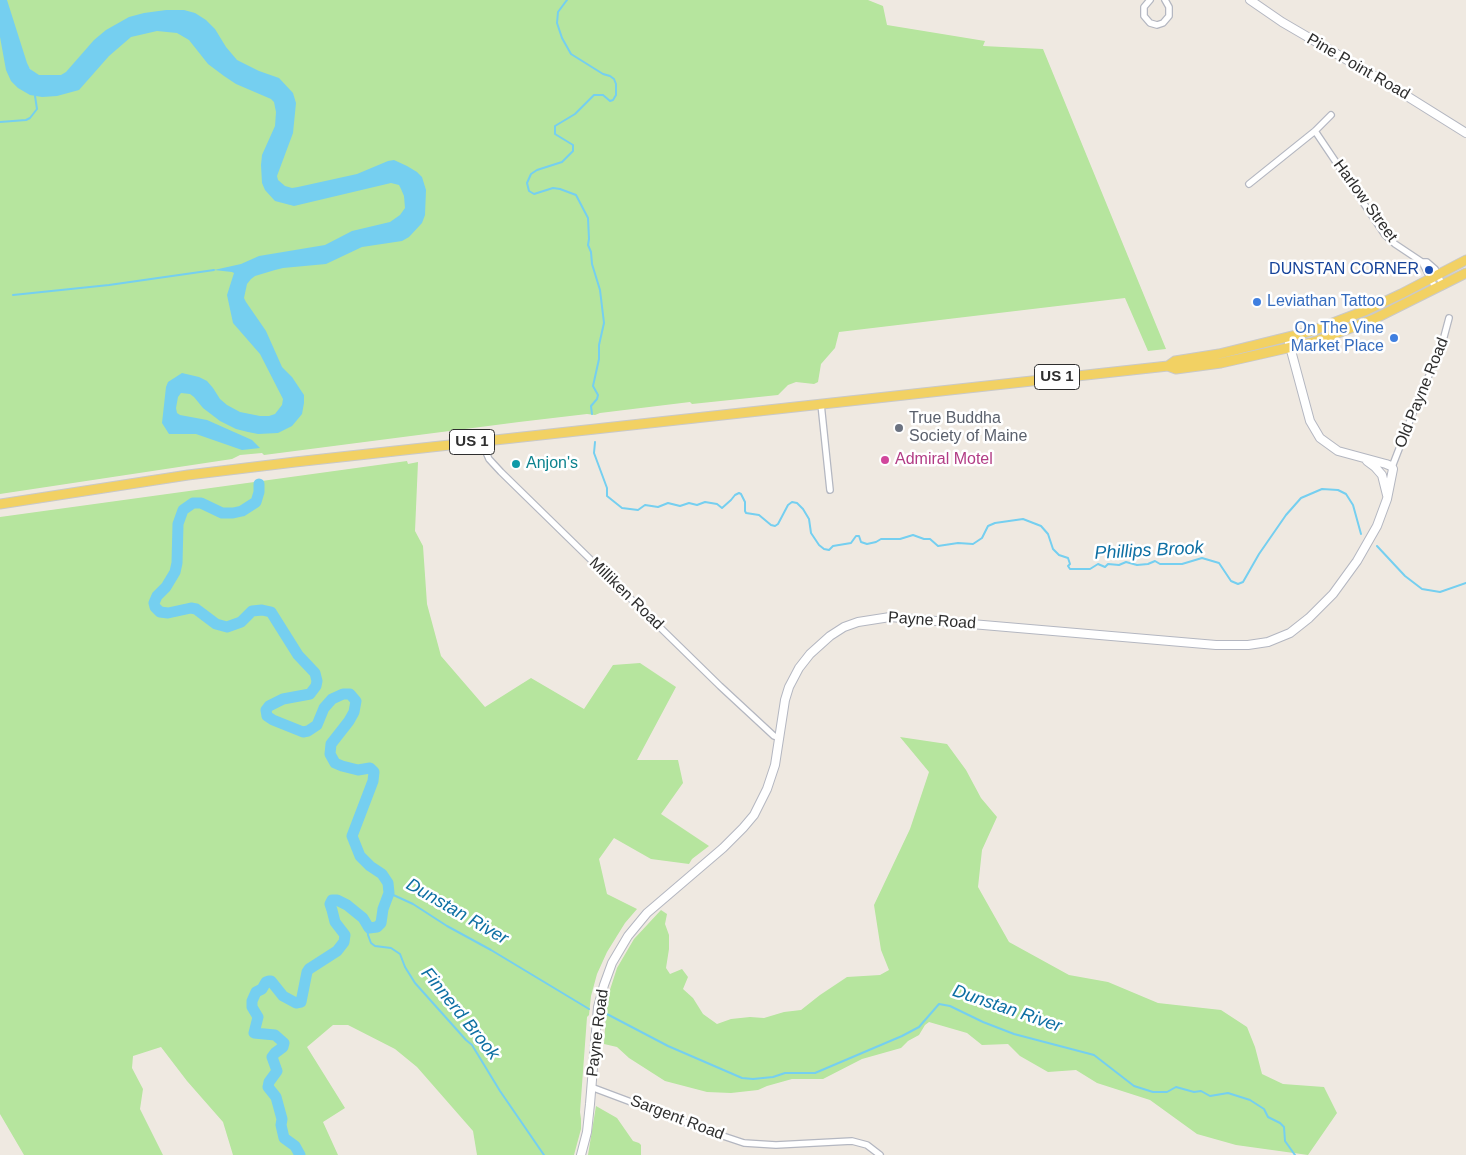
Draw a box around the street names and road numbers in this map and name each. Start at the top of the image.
street label: Pine Point Road [1303,30,1413,104]
street label: Harlow Street [1329,156,1401,246]
street label: Old Payne Road [1391,335,1453,451]
road number: US 1 [1034,364,1080,390]
road number: US 1 [450,430,494,454]
street label: Milliken Road [585,554,667,634]
street label: Payne Road [887,608,977,634]
street label: Payne Road [583,988,613,1078]
street label: Sargent Road [627,1091,727,1145]

